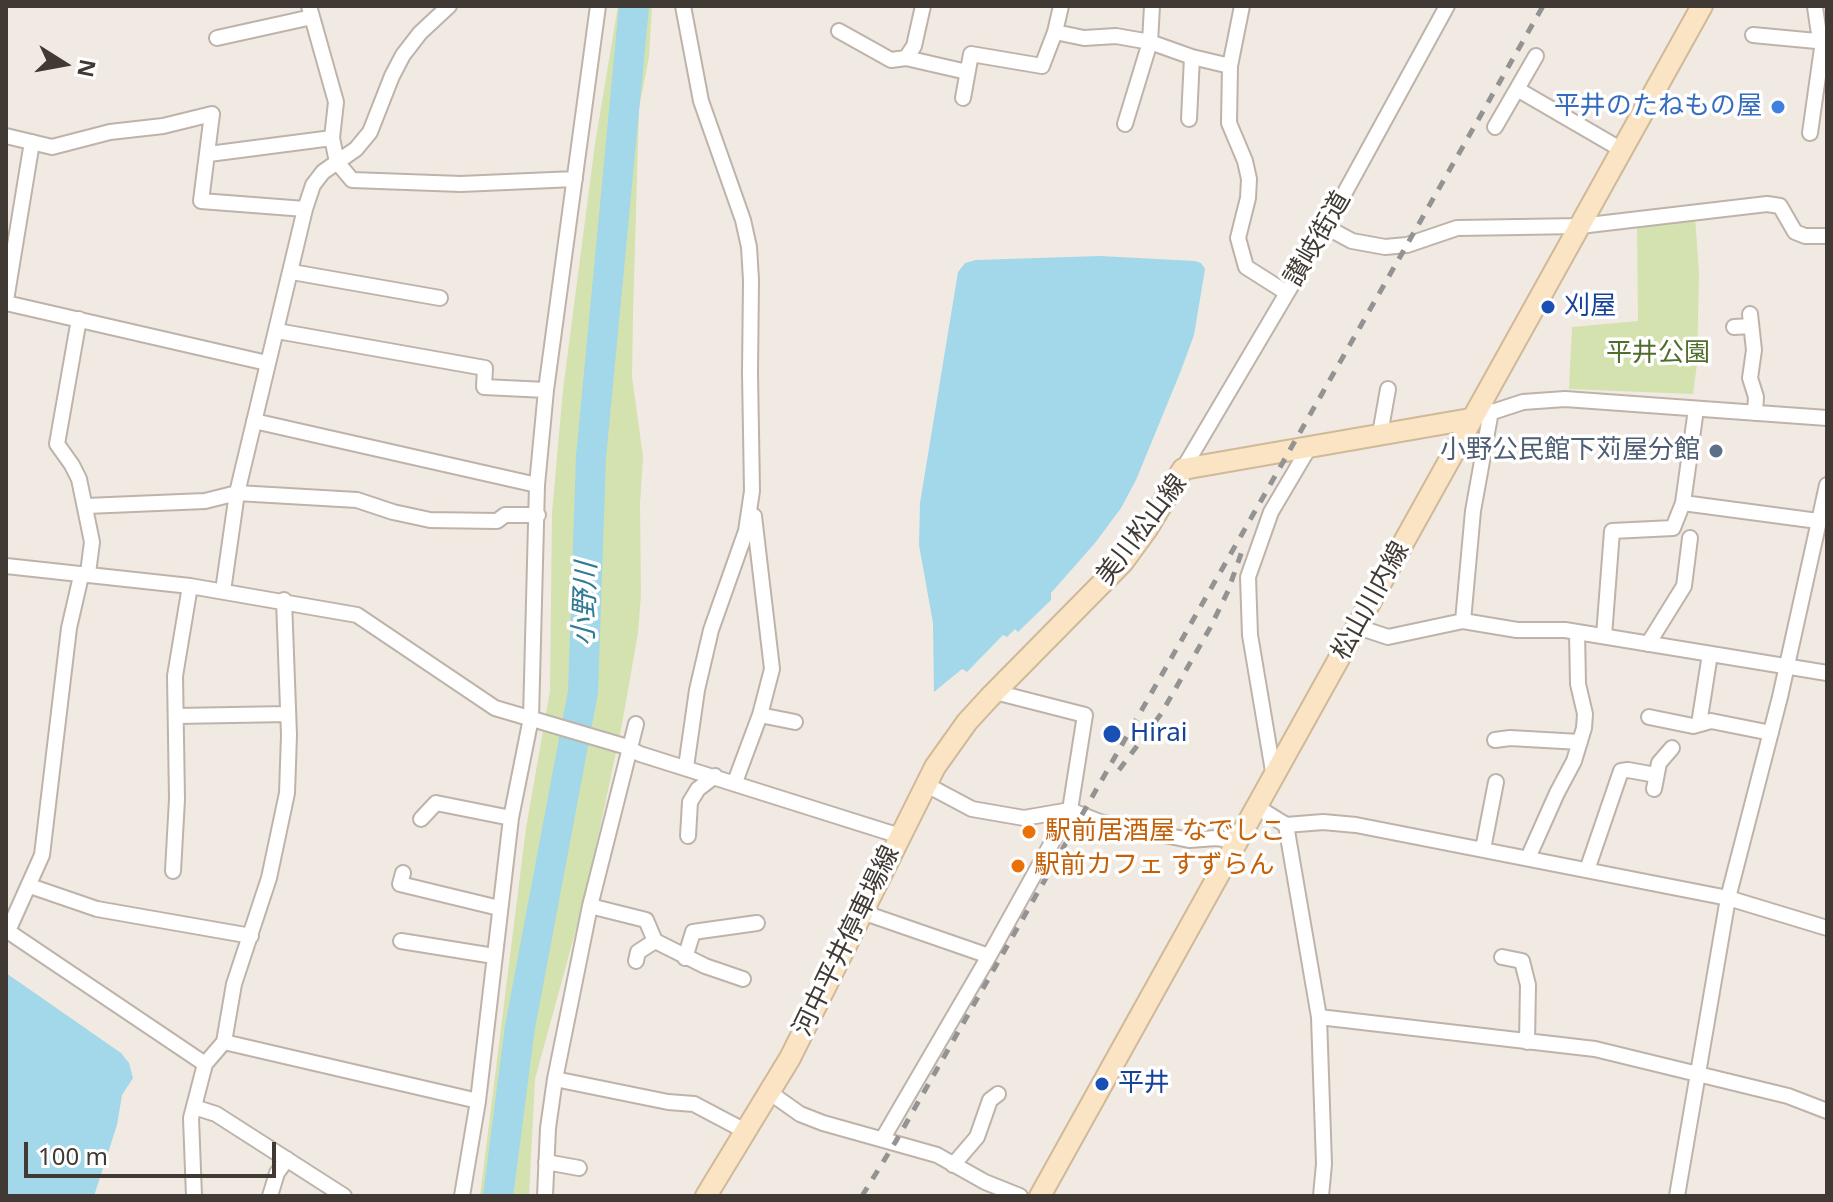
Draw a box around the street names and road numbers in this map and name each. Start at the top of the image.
street label: 讃岐街道 [1278,186,1358,292]
street label: 美川松山線 [1090,469,1194,591]
street label: 松山川内線 [1326,537,1416,665]
street label: 河中平井停車場線 [787,841,907,1041]

